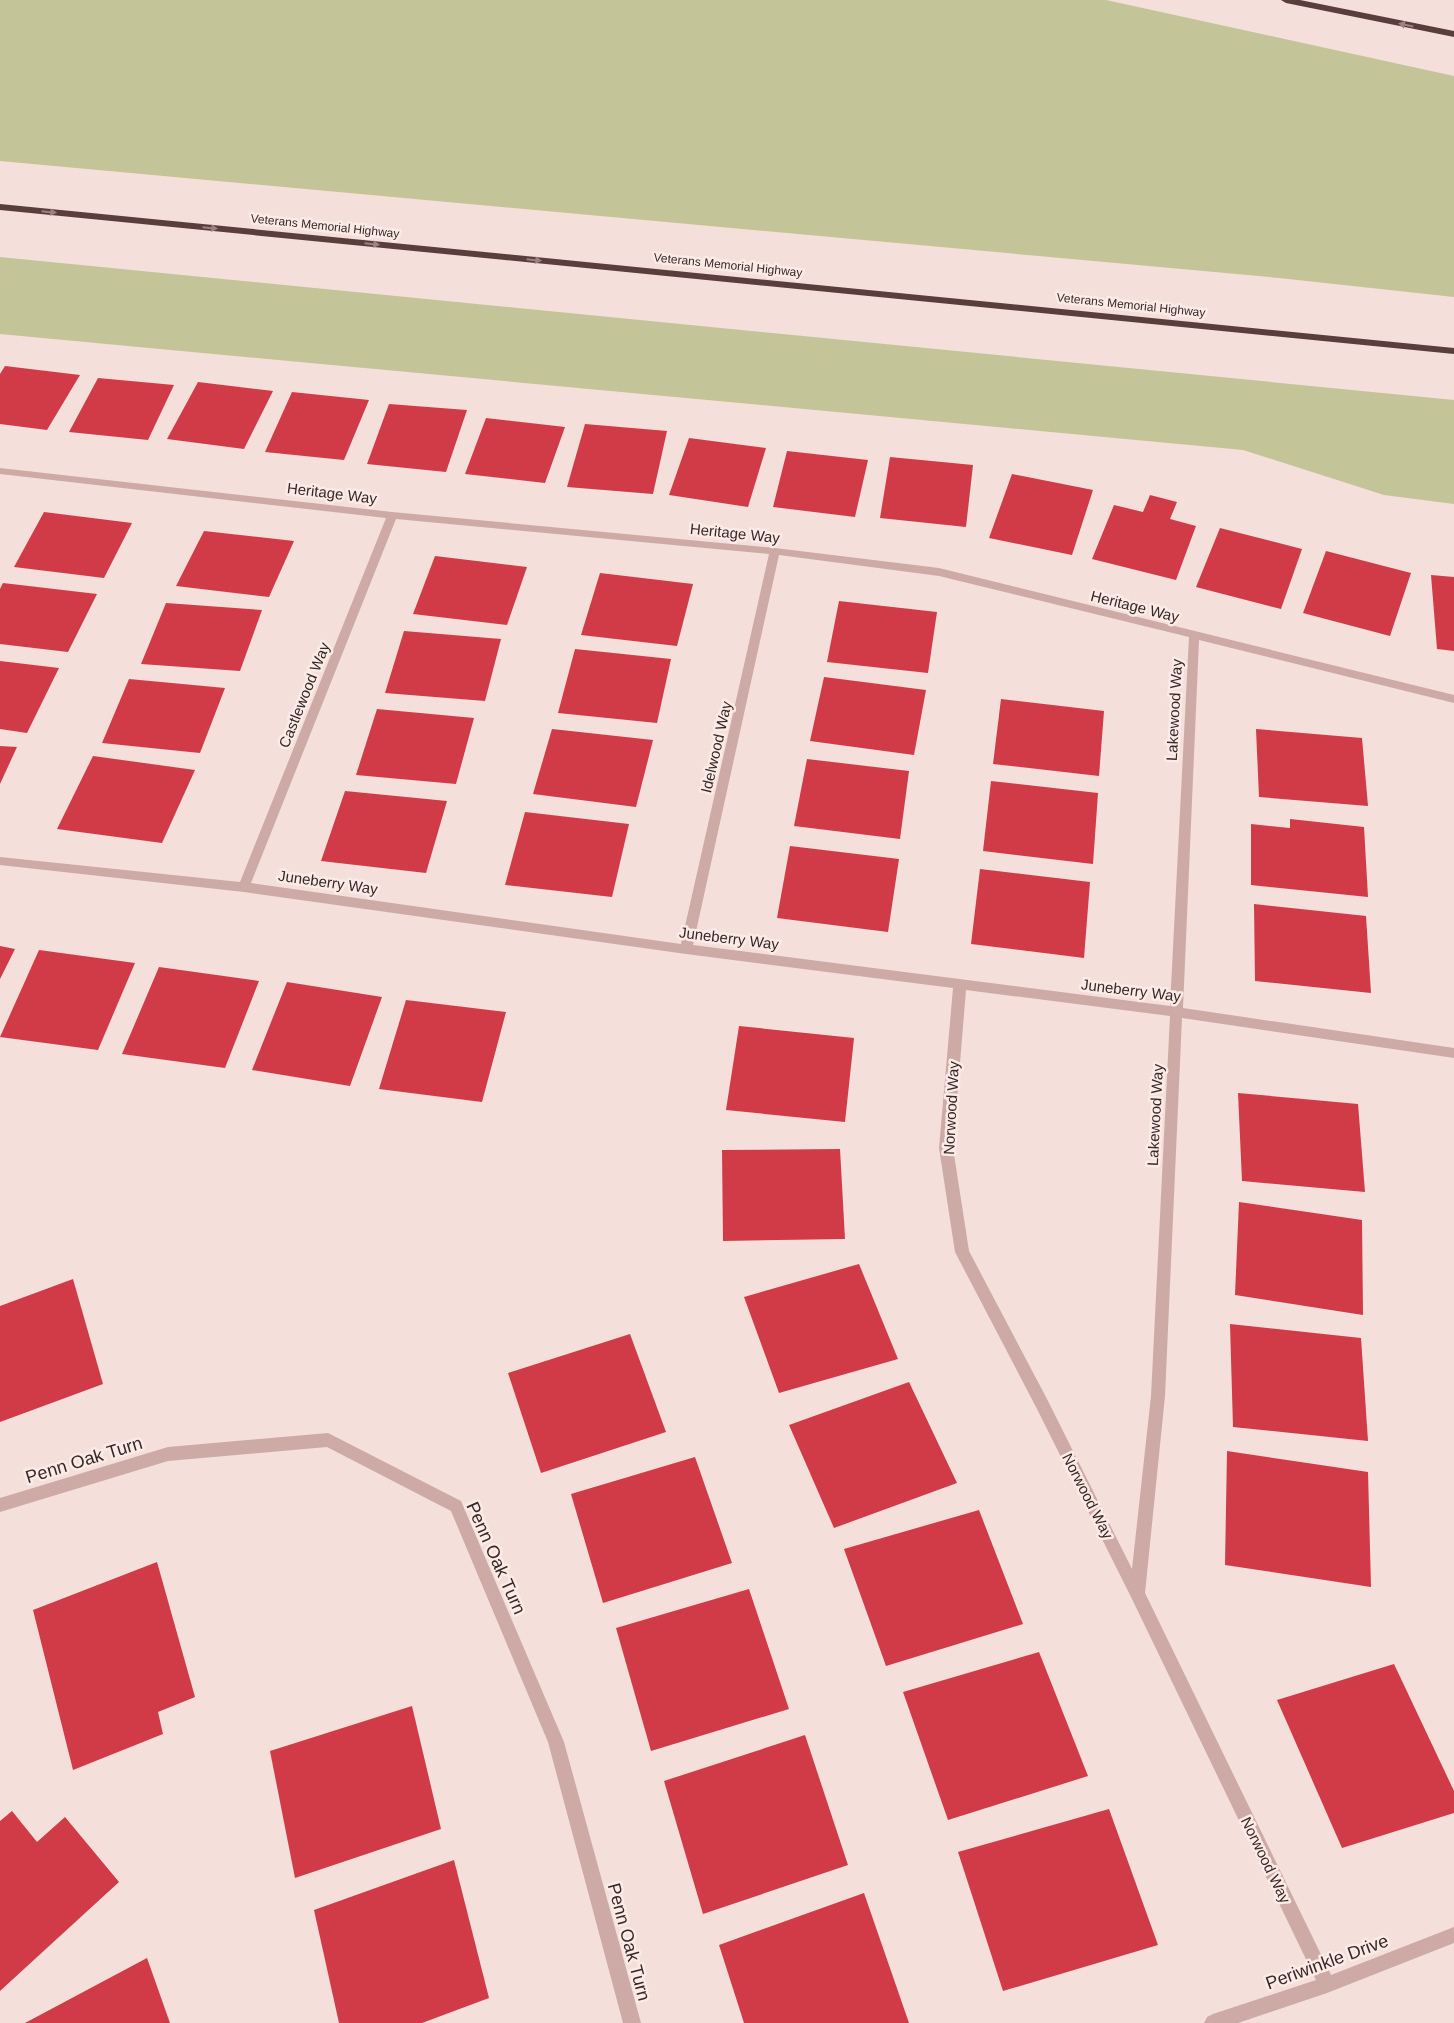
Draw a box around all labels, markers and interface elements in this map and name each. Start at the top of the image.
one-way arrow [1398,20,1414,28]
one-way arrow [41,208,57,216]
street label: Veterans Memorial Highway [250,211,400,241]
one-way arrow [203,224,219,232]
one-way arrow [364,240,380,248]
street label: Veterans Memorial Highway [653,250,803,280]
one-way arrow [526,256,542,264]
street label: Veterans Memorial Highway [1056,290,1206,320]
street label: Heritage Way [286,479,378,507]
street label: Heritage Way [689,520,781,546]
street label: Heritage Way [1089,587,1181,625]
street label: Castlewood Way [275,639,333,750]
street label: Lakewood Way [1163,658,1185,761]
street label: Idelwood Way [697,699,735,795]
street label: Juneberry Way [277,867,379,897]
street label: Juneberry Way [678,923,780,953]
street label: Juneberry Way [1080,975,1182,1005]
street label: Norwood Way [940,1060,962,1155]
street label: Lakewood Way [1144,1063,1166,1166]
street label: Penn Oak Turn [23,1433,145,1487]
street label: Norwood Way [1059,1450,1117,1542]
street label: Penn Oak Turn [462,1499,530,1617]
street label: Norwood Way [1238,1814,1294,1906]
street label: Penn Oak Turn [604,1881,654,2003]
street label: Periwinkle Drive [1263,1931,1391,1993]

